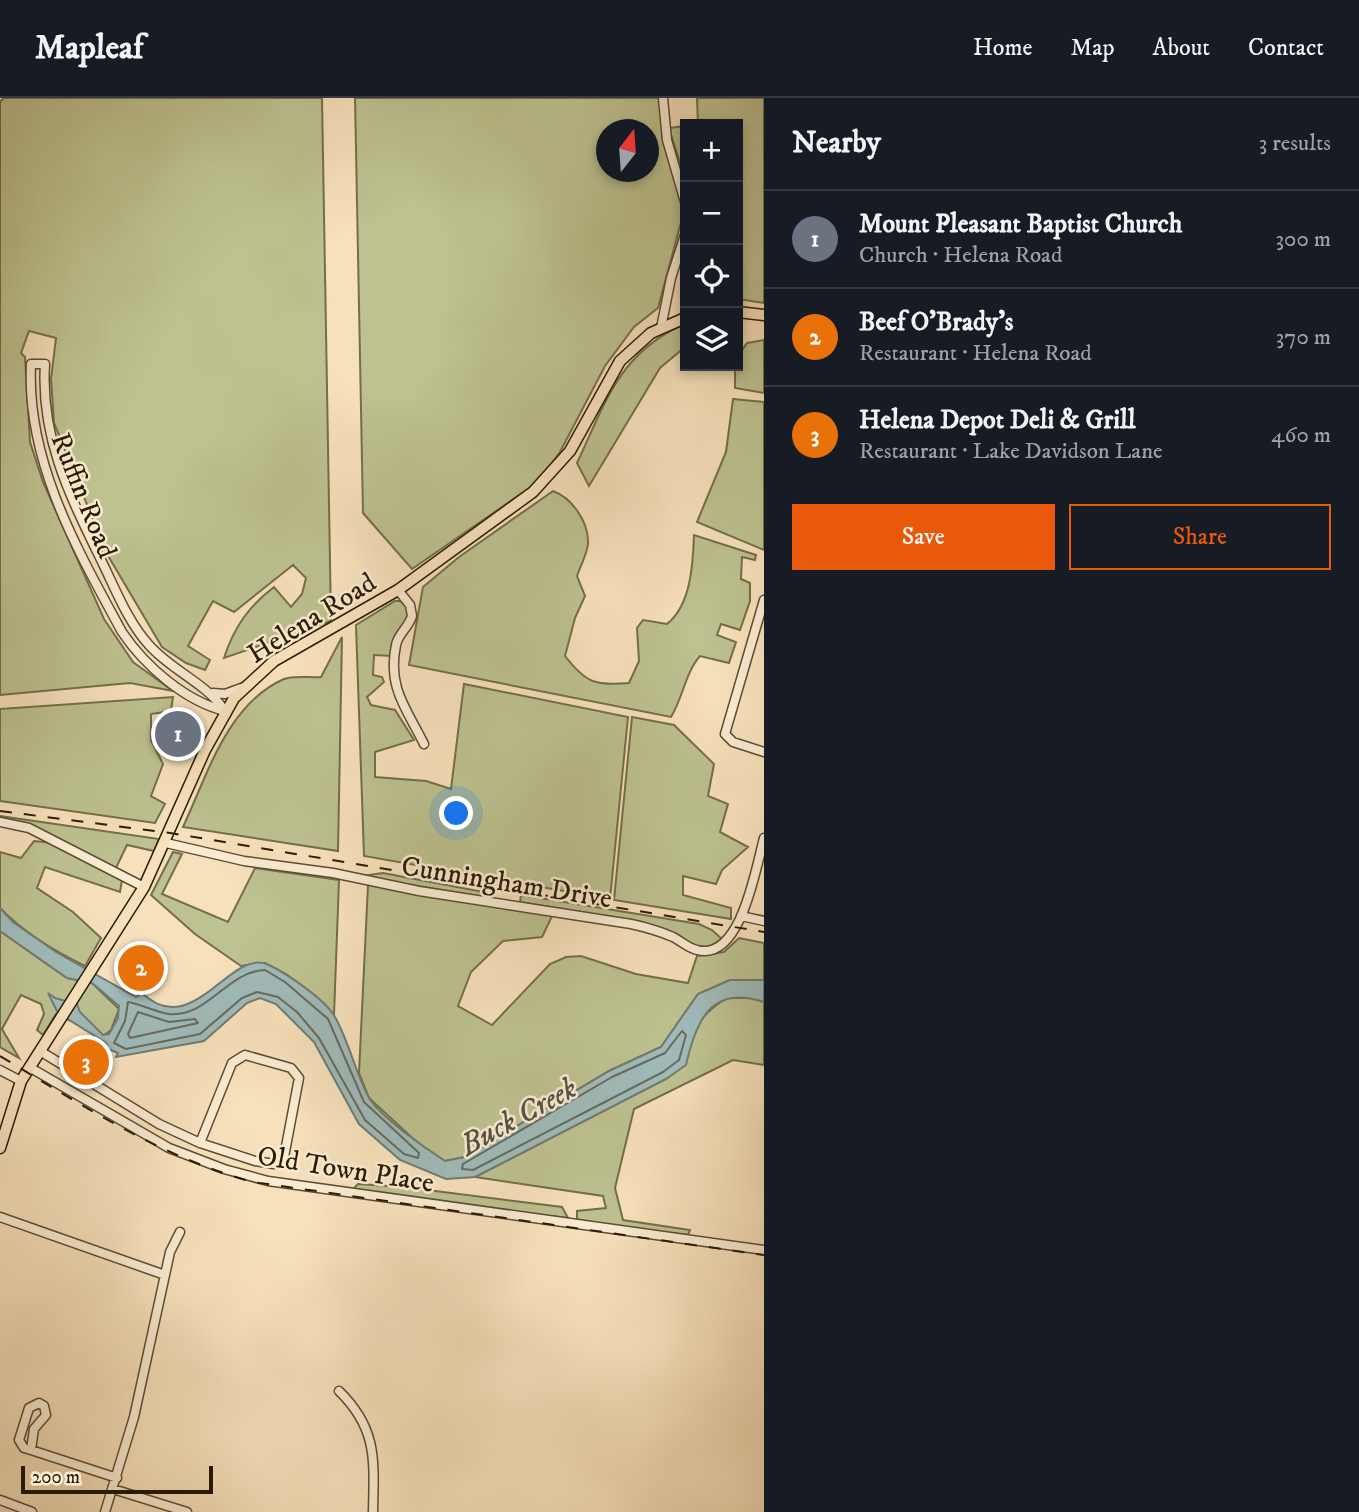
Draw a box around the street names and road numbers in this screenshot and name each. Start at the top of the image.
street label: Ruffin Road [43,428,125,564]
street label: Helena Road [241,565,383,672]
street label: Cunningham Drive [399,849,615,916]
street label: Old Town Place [255,1138,437,1201]

